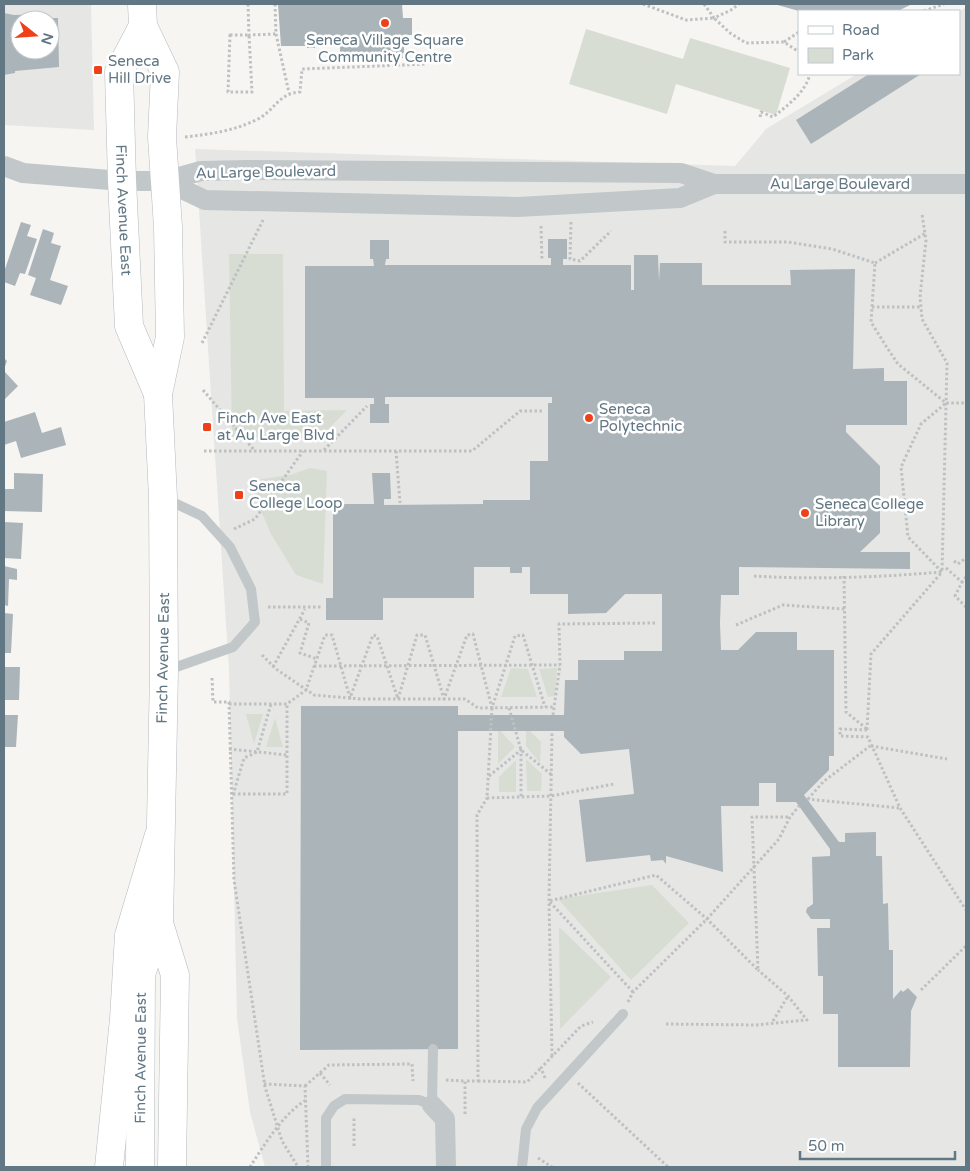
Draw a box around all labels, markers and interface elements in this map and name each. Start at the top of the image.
north arrow [10,10,60,60]
legend [798,10,960,75]
marker: Seneca Village Square Community Centre [379,17,391,29]
text: Road [842,21,880,39]
text: N [37,31,57,47]
place label: Seneca Village Square Community Centre [306,31,464,66]
text: Park [842,46,874,64]
place label: Seneca Hill Drive [108,52,171,87]
marker: Seneca Hill Drive [92,64,104,76]
street label: Finch Avenue East [112,144,136,276]
street label: Au Large Boulevard [196,162,336,182]
street label: Au Large Boulevard [770,175,910,193]
place label: Seneca Polytechnic [599,400,682,435]
place label: Finch Ave East at Au Large Blvd [217,409,335,444]
marker: Seneca Polytechnic [583,412,595,424]
marker: Finch Ave East at Au Large Blvd [201,421,213,433]
place label: Seneca College Loop [249,477,342,512]
marker: Seneca College Loop [233,489,245,501]
place label: Seneca College Library [815,495,924,530]
marker: Seneca College Library [799,507,811,519]
street label: Finch Avenue East [153,592,173,724]
street label: Finch Avenue East [131,992,150,1124]
scale bar [800,1128,955,1160]
text: 50 m [808,1137,845,1155]

